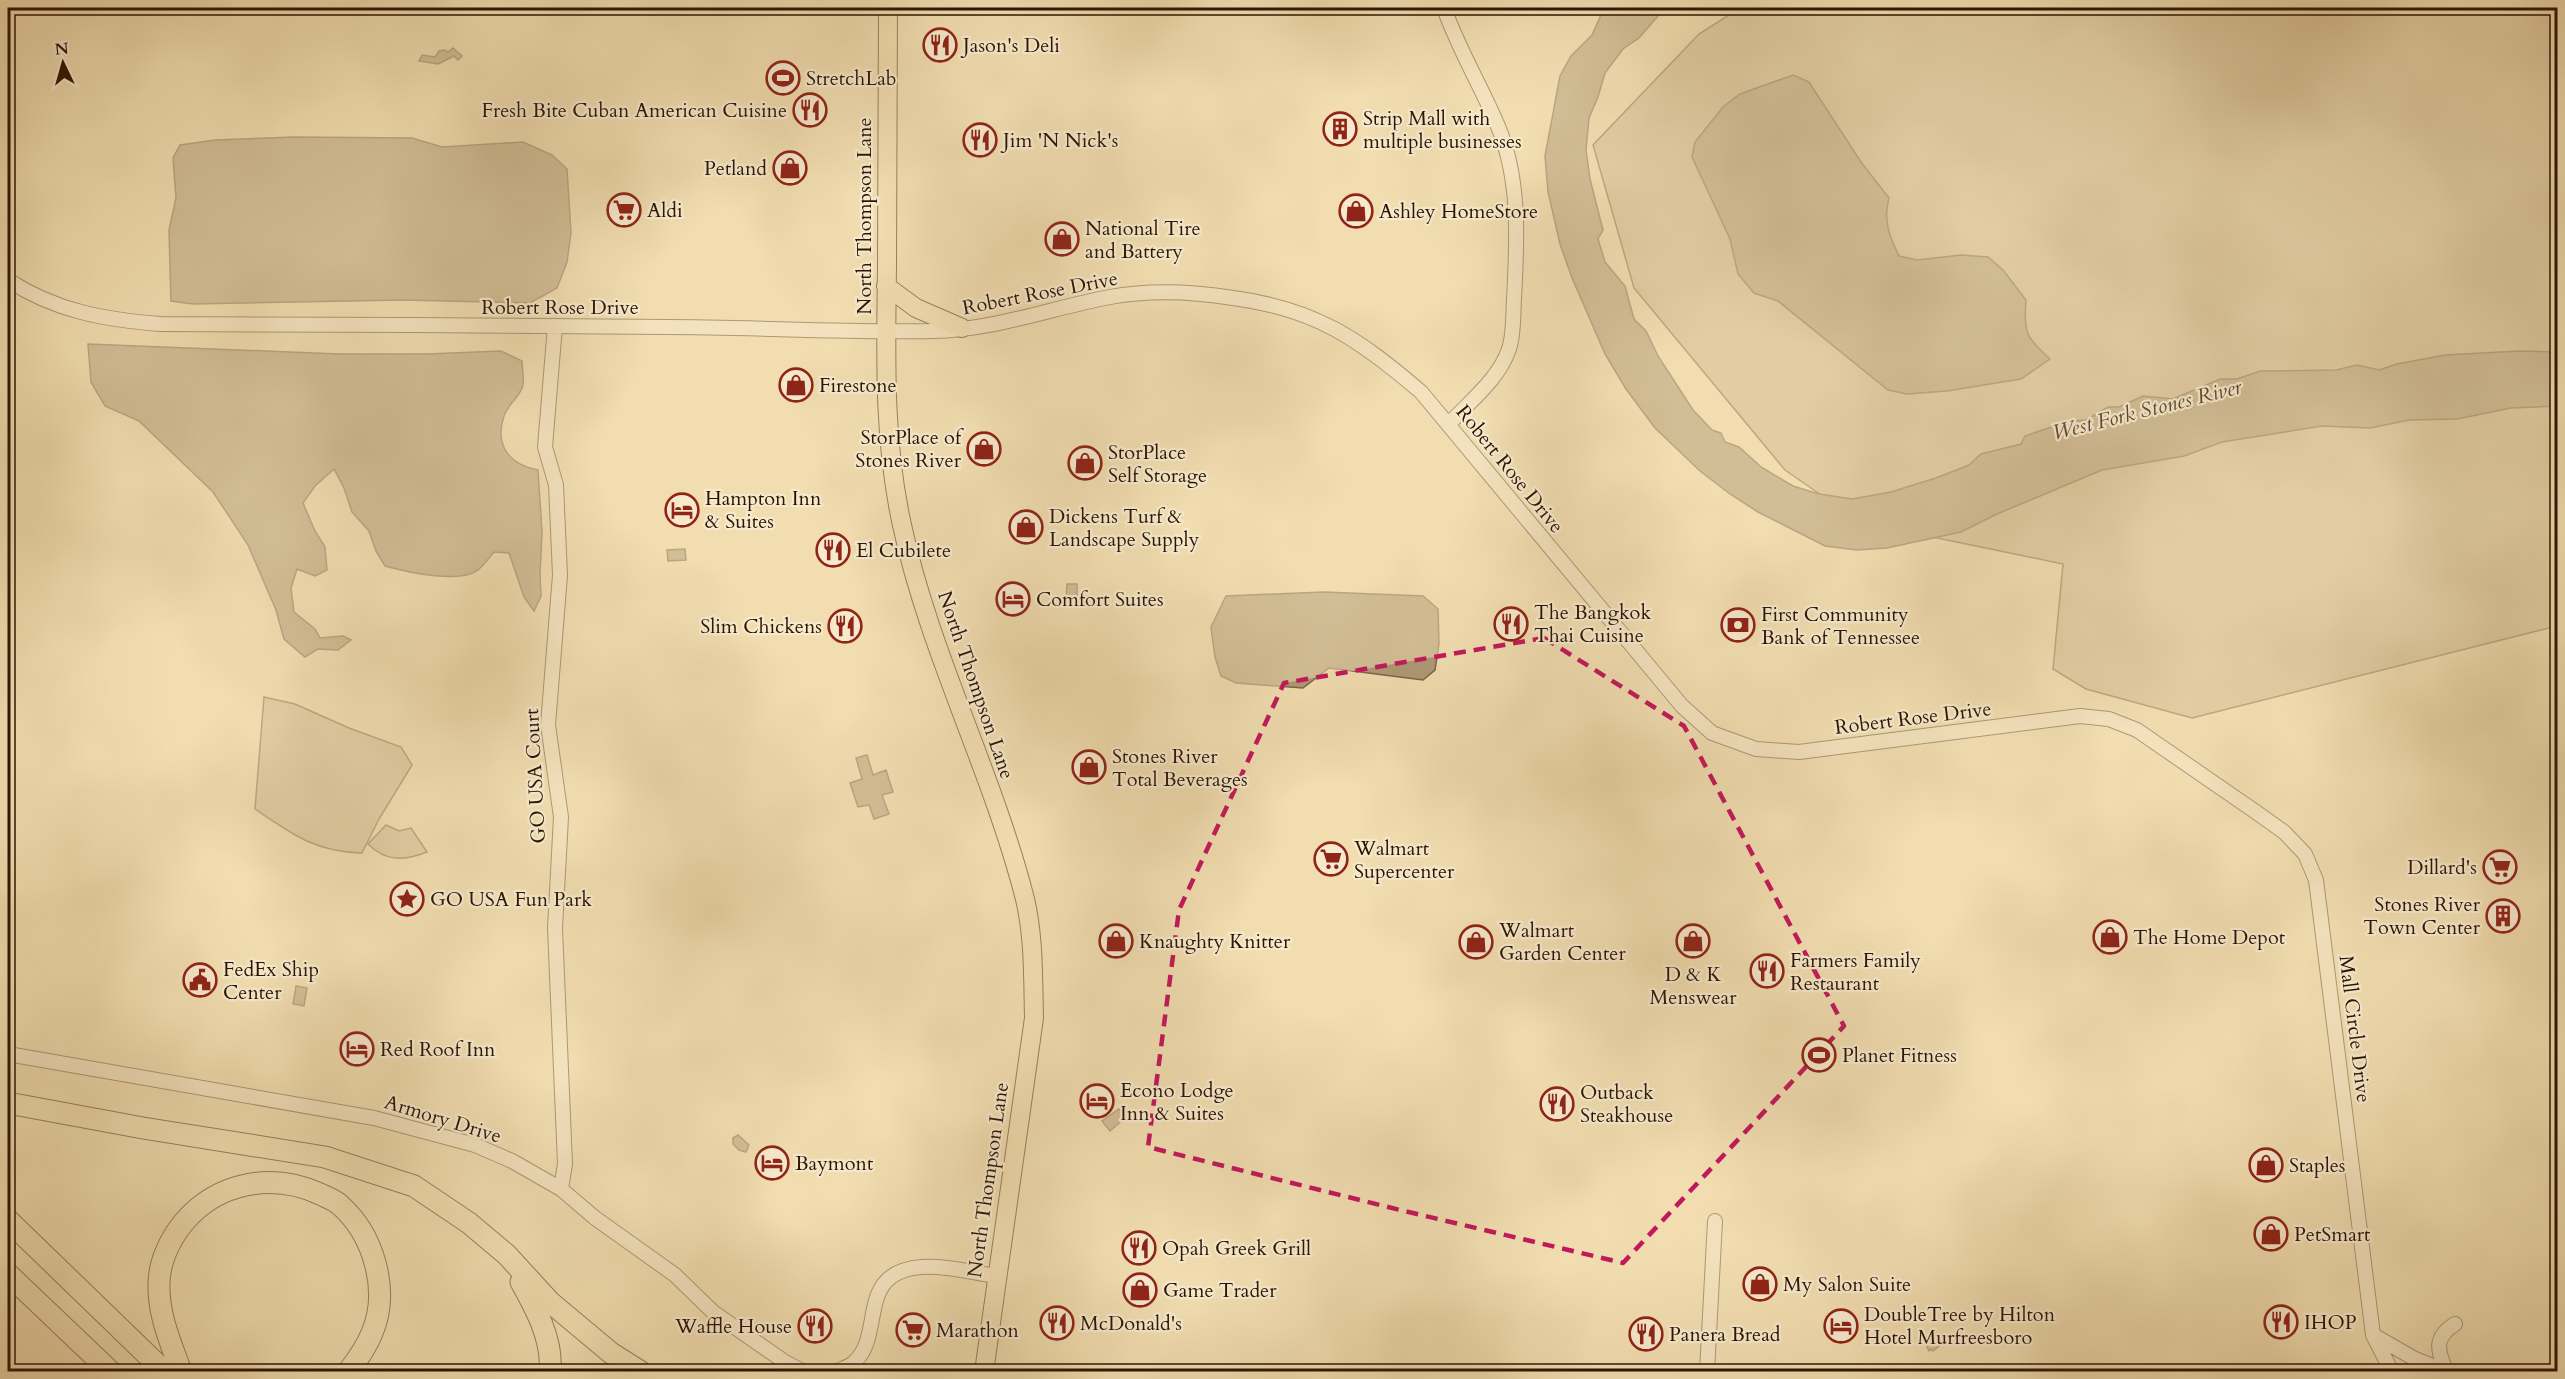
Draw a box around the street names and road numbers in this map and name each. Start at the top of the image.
street label: North Thompson Lane [851,117,878,315]
street label: Robert Rose Drive [960,265,1120,321]
street label: Robert Rose Drive [481,294,639,321]
street label: Robert Rose Drive [1450,399,1570,539]
street label: North Thompson Lane [931,587,1021,783]
street label: Robert Rose Drive [1833,695,1993,741]
street label: GO USA Court [518,707,552,844]
street label: Mall Circle Drive [2333,954,2377,1104]
street label: North Thompson Lane [961,1080,1015,1280]
street label: Armory Drive [381,1088,505,1150]

